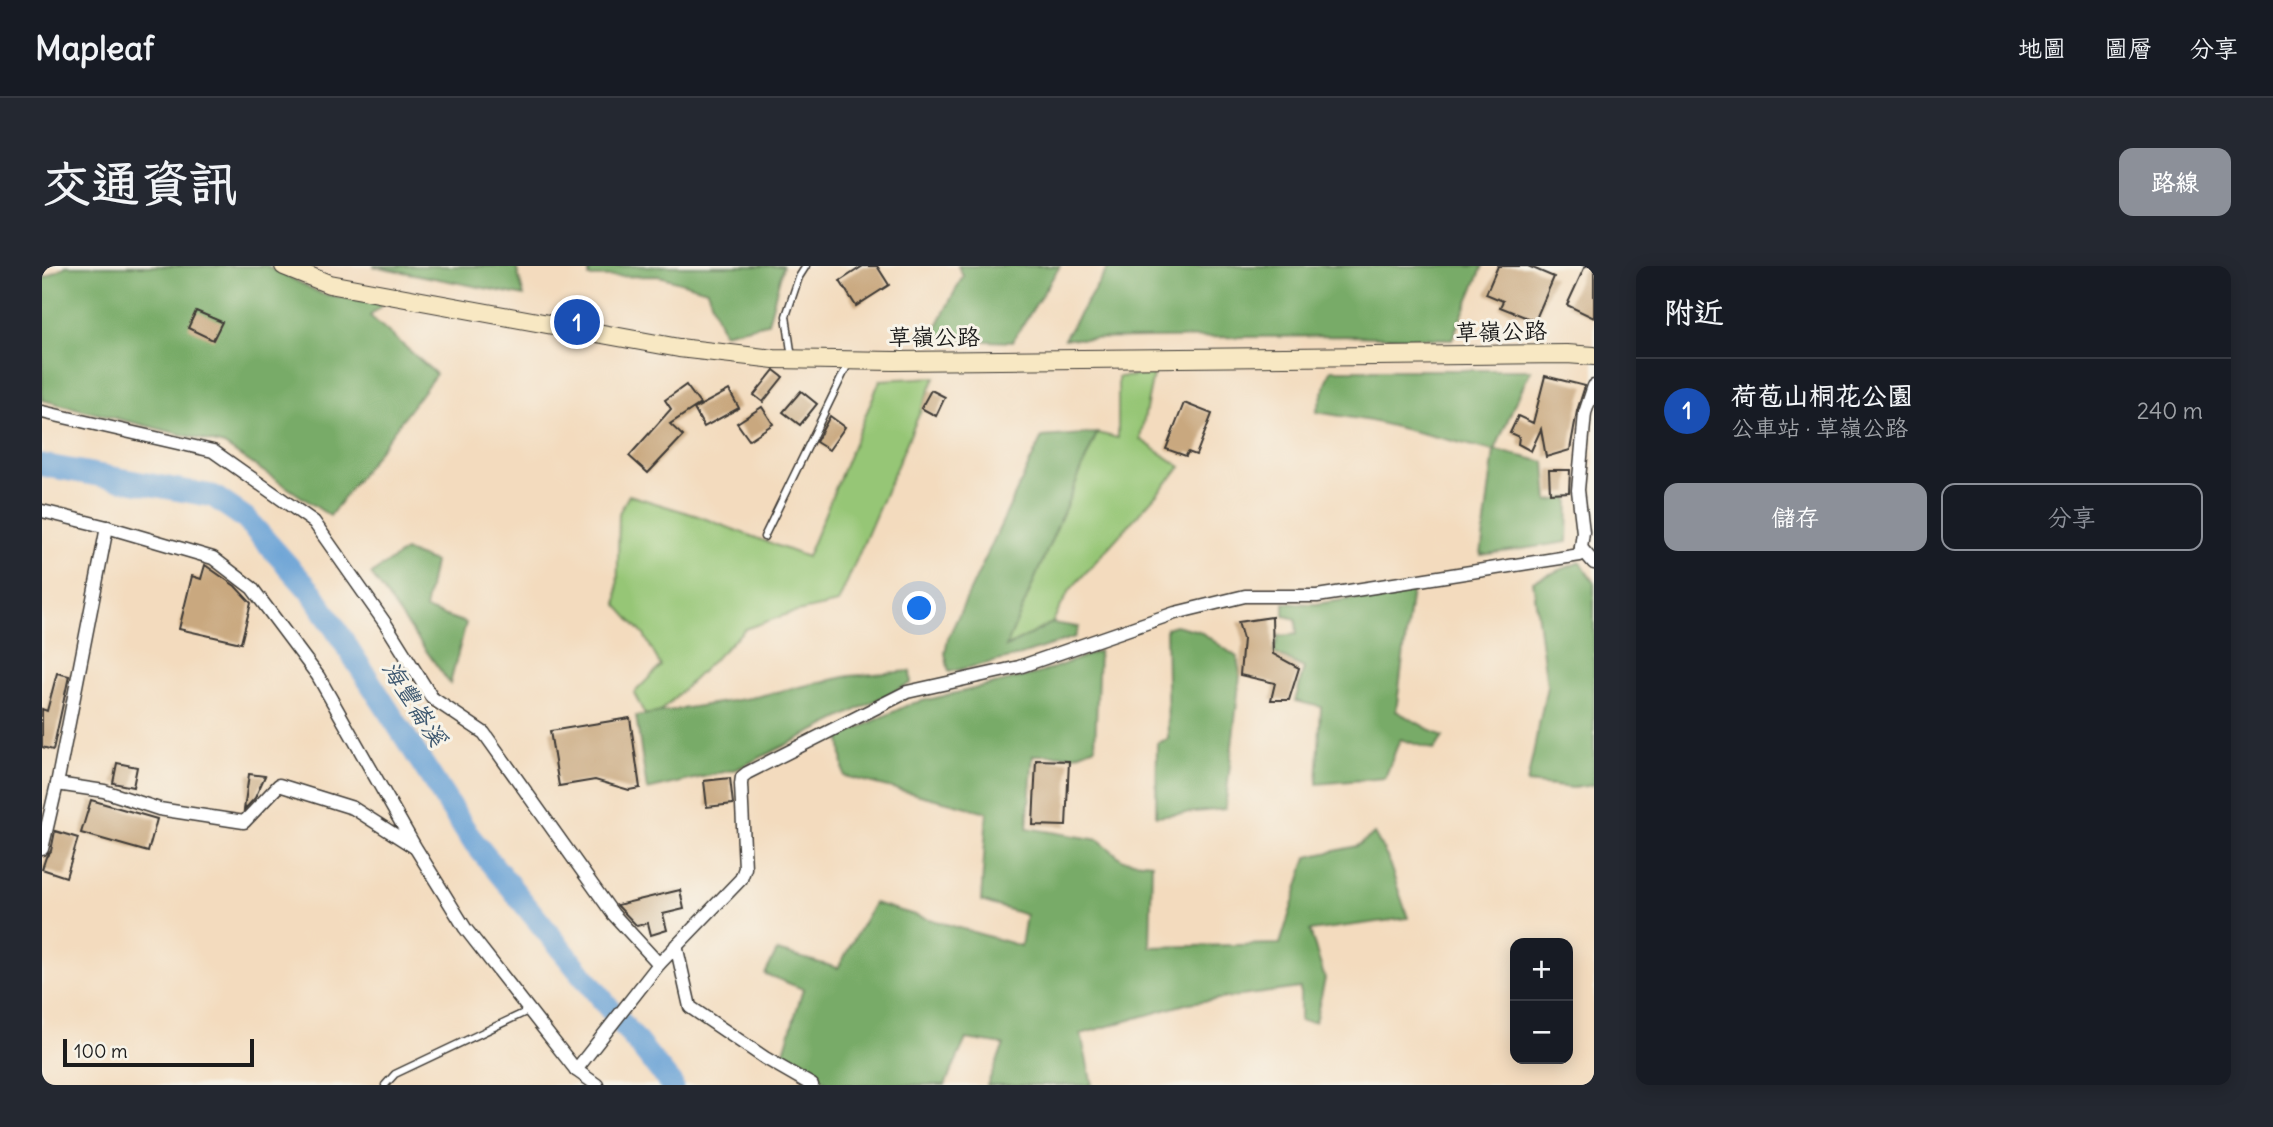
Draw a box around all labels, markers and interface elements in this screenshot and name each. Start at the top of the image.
text: Mapleaf [35,27,154,69]
text: 地圖 [2018,33,2066,63]
text: 圖層 [2104,33,2152,63]
text: 分享 [2190,33,2238,63]
button: 路線 [2119,148,2231,216]
text: 交通資訊 [42,153,238,214]
text: 附近 [1664,293,1724,331]
pin: 1 [554,296,600,348]
street label: 草嶺公路 [1455,316,1547,346]
street label: 草嶺公路 [888,322,980,351]
text: 荷苞山桐花公園 [1731,379,1913,412]
text: 1 [1682,396,1692,425]
text: 240 m [2137,396,2203,425]
text: 公車站 · 草嶺公路 [1731,413,1908,442]
button: 儲存 [1664,483,1927,551]
button: 分享 [1941,483,2203,551]
your location [902,591,936,625]
water label: 海豐崙溪 [376,655,455,753]
map controls [1510,938,1573,1064]
button: + [1510,938,1573,1001]
button: − [1510,1001,1573,1064]
scale bar [63,1036,254,1068]
text: 100 m [74,1039,128,1063]

